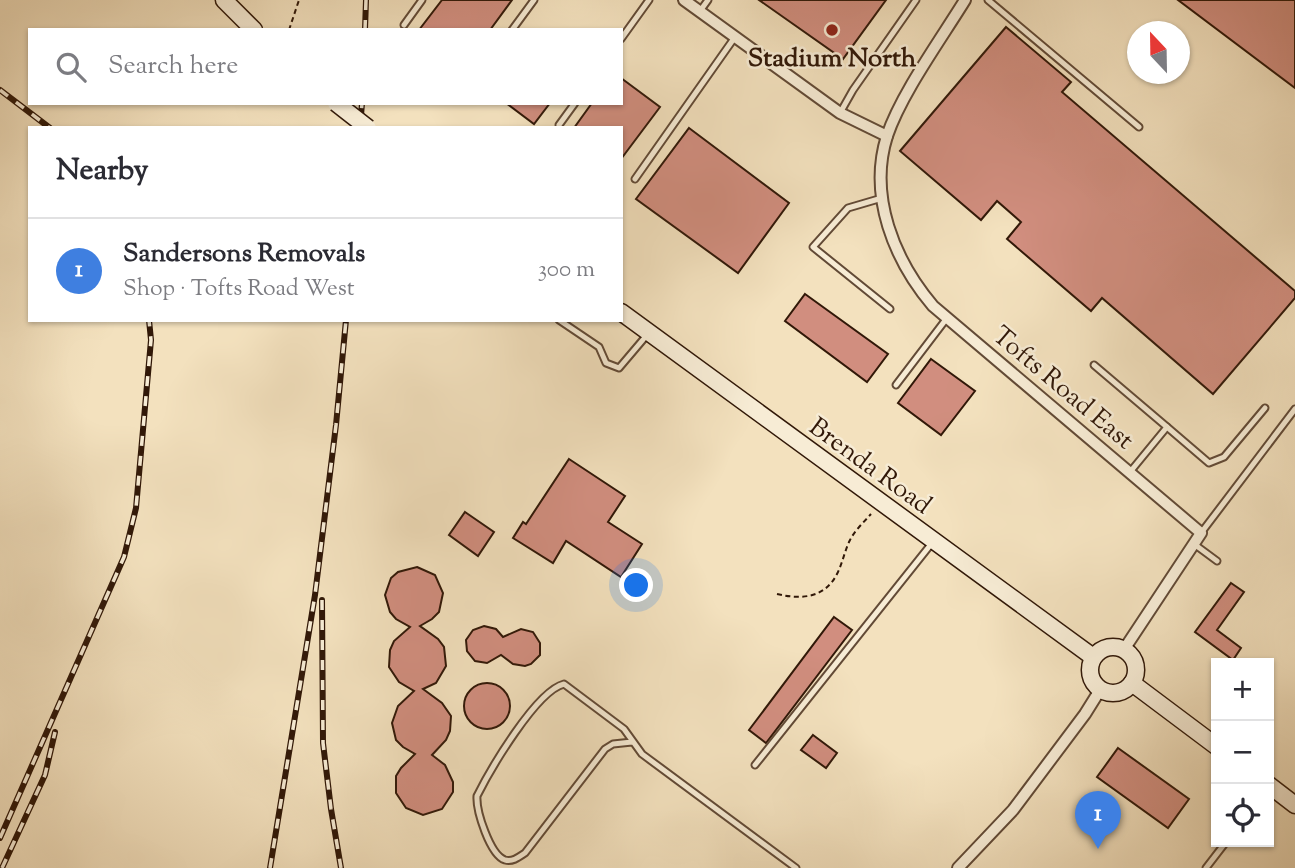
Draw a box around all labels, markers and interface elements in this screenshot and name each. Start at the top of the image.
north arrow [1127,21,1190,84]
marker: Stadium North [824,22,840,38]
search box [28,28,623,105]
place label: Stadium North [748,41,917,78]
icon: search [52,48,90,86]
text: Search here [108,48,238,85]
text: Nearby [56,150,148,193]
text: Sandersons Removals [123,236,365,273]
text: 1 [75,254,83,287]
text: 300 m [538,254,595,287]
text: Shop · Tofts Road West [123,273,355,306]
street label: Tofts Road East [984,319,1141,459]
street label: Brenda Road [800,410,939,524]
your location [619,568,653,602]
map controls [1211,658,1274,847]
button: + [1211,658,1274,721]
button: − [1211,721,1274,784]
button: locate [1211,784,1274,847]
pin: 1 [1075,791,1121,849]

